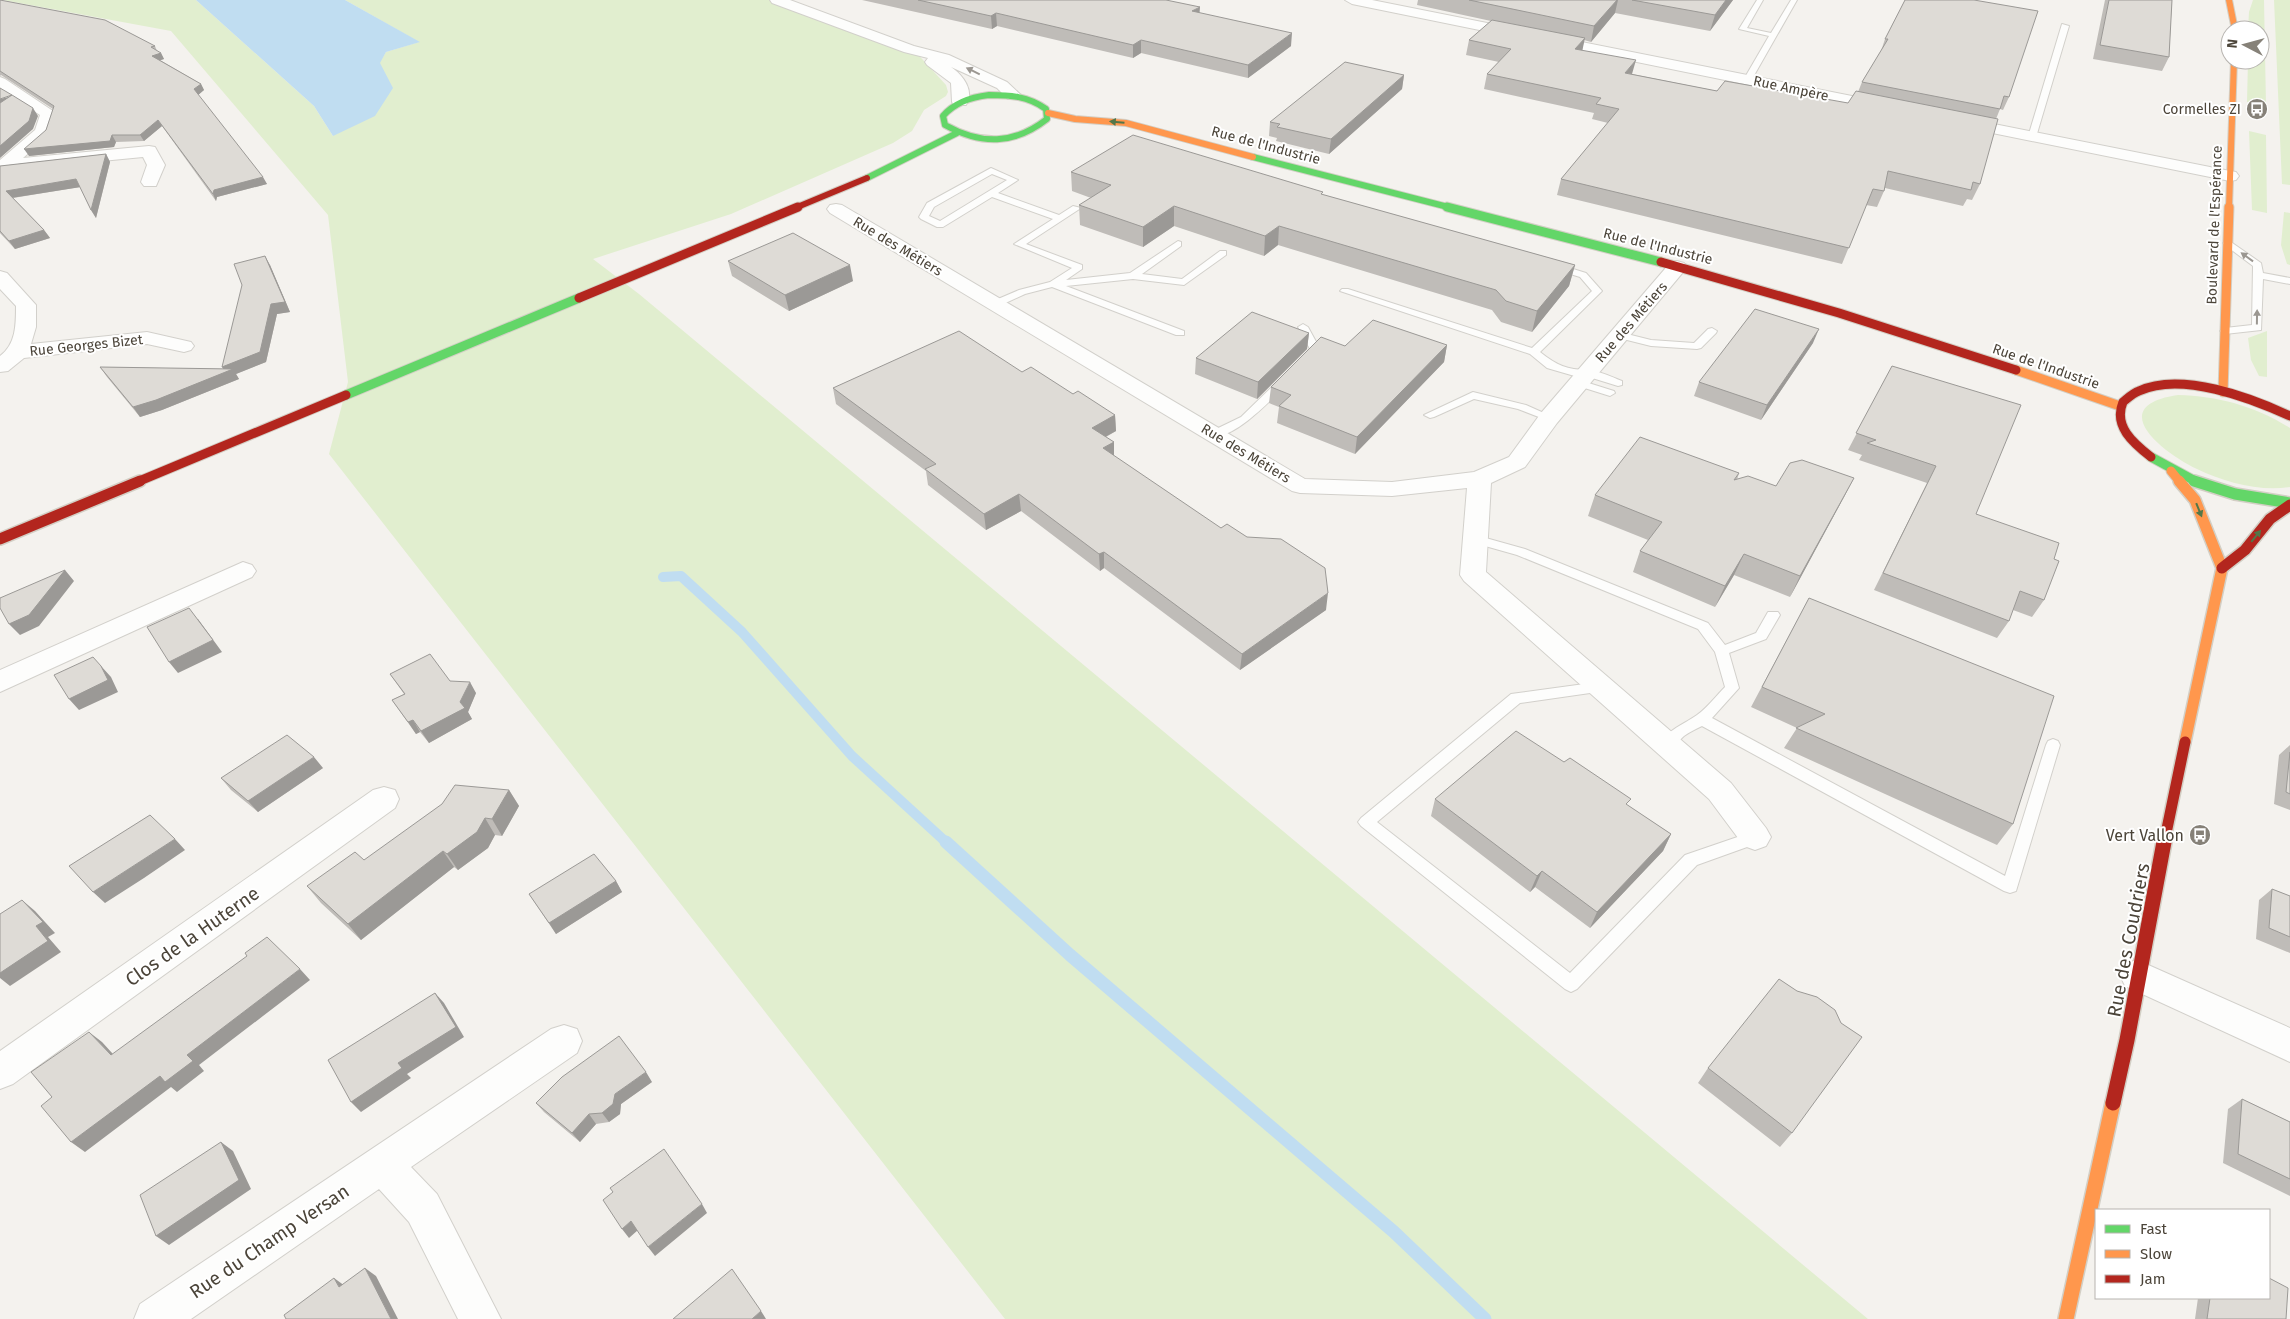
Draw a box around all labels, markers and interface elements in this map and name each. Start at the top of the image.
north arrow [2220,20,2270,70]
text: N [2224,38,2242,49]
one-way arrow [966,67,980,75]
street label: Rue Ampère [1752,72,1830,105]
bus stop icon: Cormelles ZI [2245,97,2269,121]
place label: Cormelles ZI [2163,101,2241,118]
one-way arrow [1109,118,1125,126]
street label: Rue de l'Industrie [1210,123,1322,168]
street label: Boulevard de l'Espérance [2203,145,2226,305]
street label: Rue des Métiers [850,213,946,280]
street label: Rue de l'Industrie [1601,225,1714,268]
one-way arrow [2240,252,2254,262]
street label: Rue des Métiers [1592,278,1671,366]
one-way arrow [2253,309,2261,325]
street label: Rue Georges Bizet [29,331,145,360]
street label: Rue de l'Industrie [1990,340,2102,393]
street label: Rue des Métiers [1198,420,1294,487]
one-way arrow [2195,503,2203,518]
one-way arrow [2251,530,2262,543]
bus stop icon: Vert Vallon [2188,823,2212,847]
place label: Vert Vallon [2106,826,2184,845]
street label: Rue des Coudriers [2102,861,2155,1019]
street label: Clos de la Huterne [121,882,264,991]
street label: Rue du Champ Versan [185,1179,353,1303]
legend [2095,1209,2270,1299]
text: Fast [2140,1220,2167,1238]
text: Slow [2140,1245,2172,1263]
text: Jam [2140,1270,2166,1288]

